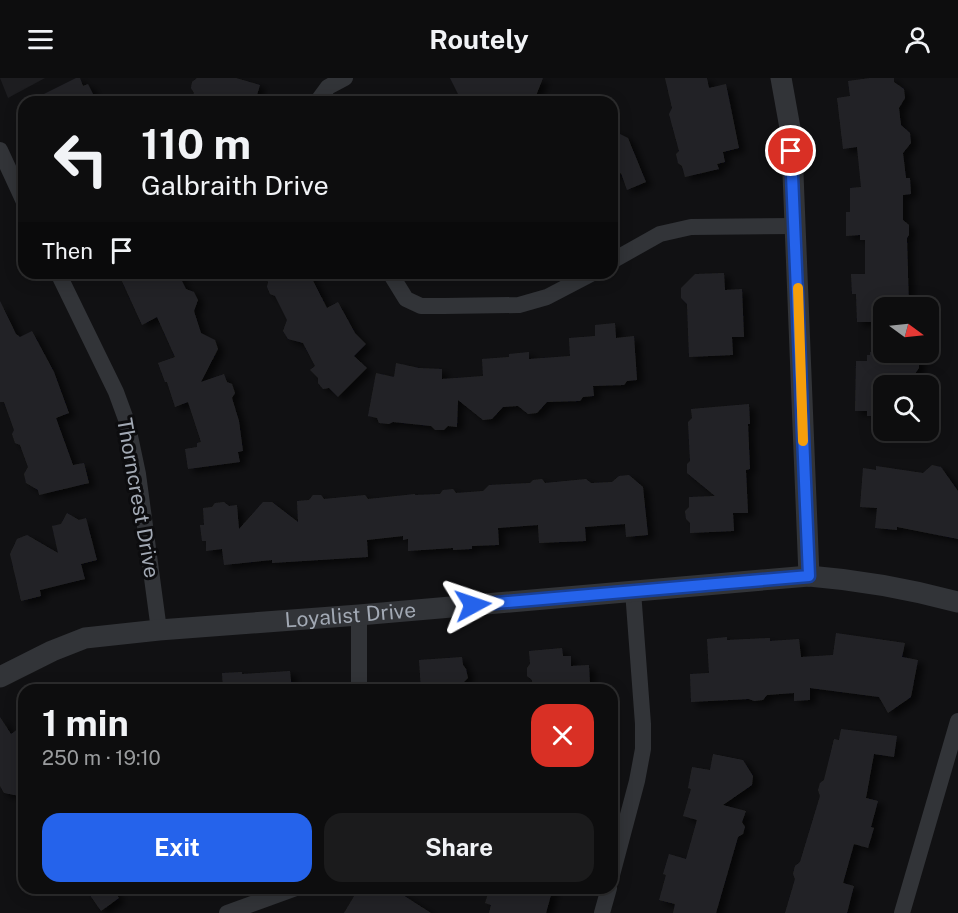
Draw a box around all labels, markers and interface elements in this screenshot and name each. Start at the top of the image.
icon: menu [24,23,57,56]
text: Routely [429,23,529,55]
icon: person [901,23,934,56]
text: 110 m [141,119,251,168]
icon: left [42,120,120,198]
pin [765,125,816,176]
icon: arrive [774,134,807,167]
text: Galbraith Drive [141,169,329,201]
icon: arrive [105,234,138,267]
text: Then [42,238,93,264]
north arrow [873,297,939,363]
map controls [873,297,939,441]
button: search [873,375,939,441]
street label: Thorncrest Drive [112,416,165,580]
position arrow [441,573,505,637]
street label: Loyalist Drive [284,597,417,633]
text: 1 min [42,702,129,744]
button: close [531,704,594,767]
text: 250 m · 19:10 [42,746,161,770]
button: Exit [42,813,312,882]
button: Share [324,813,594,882]

